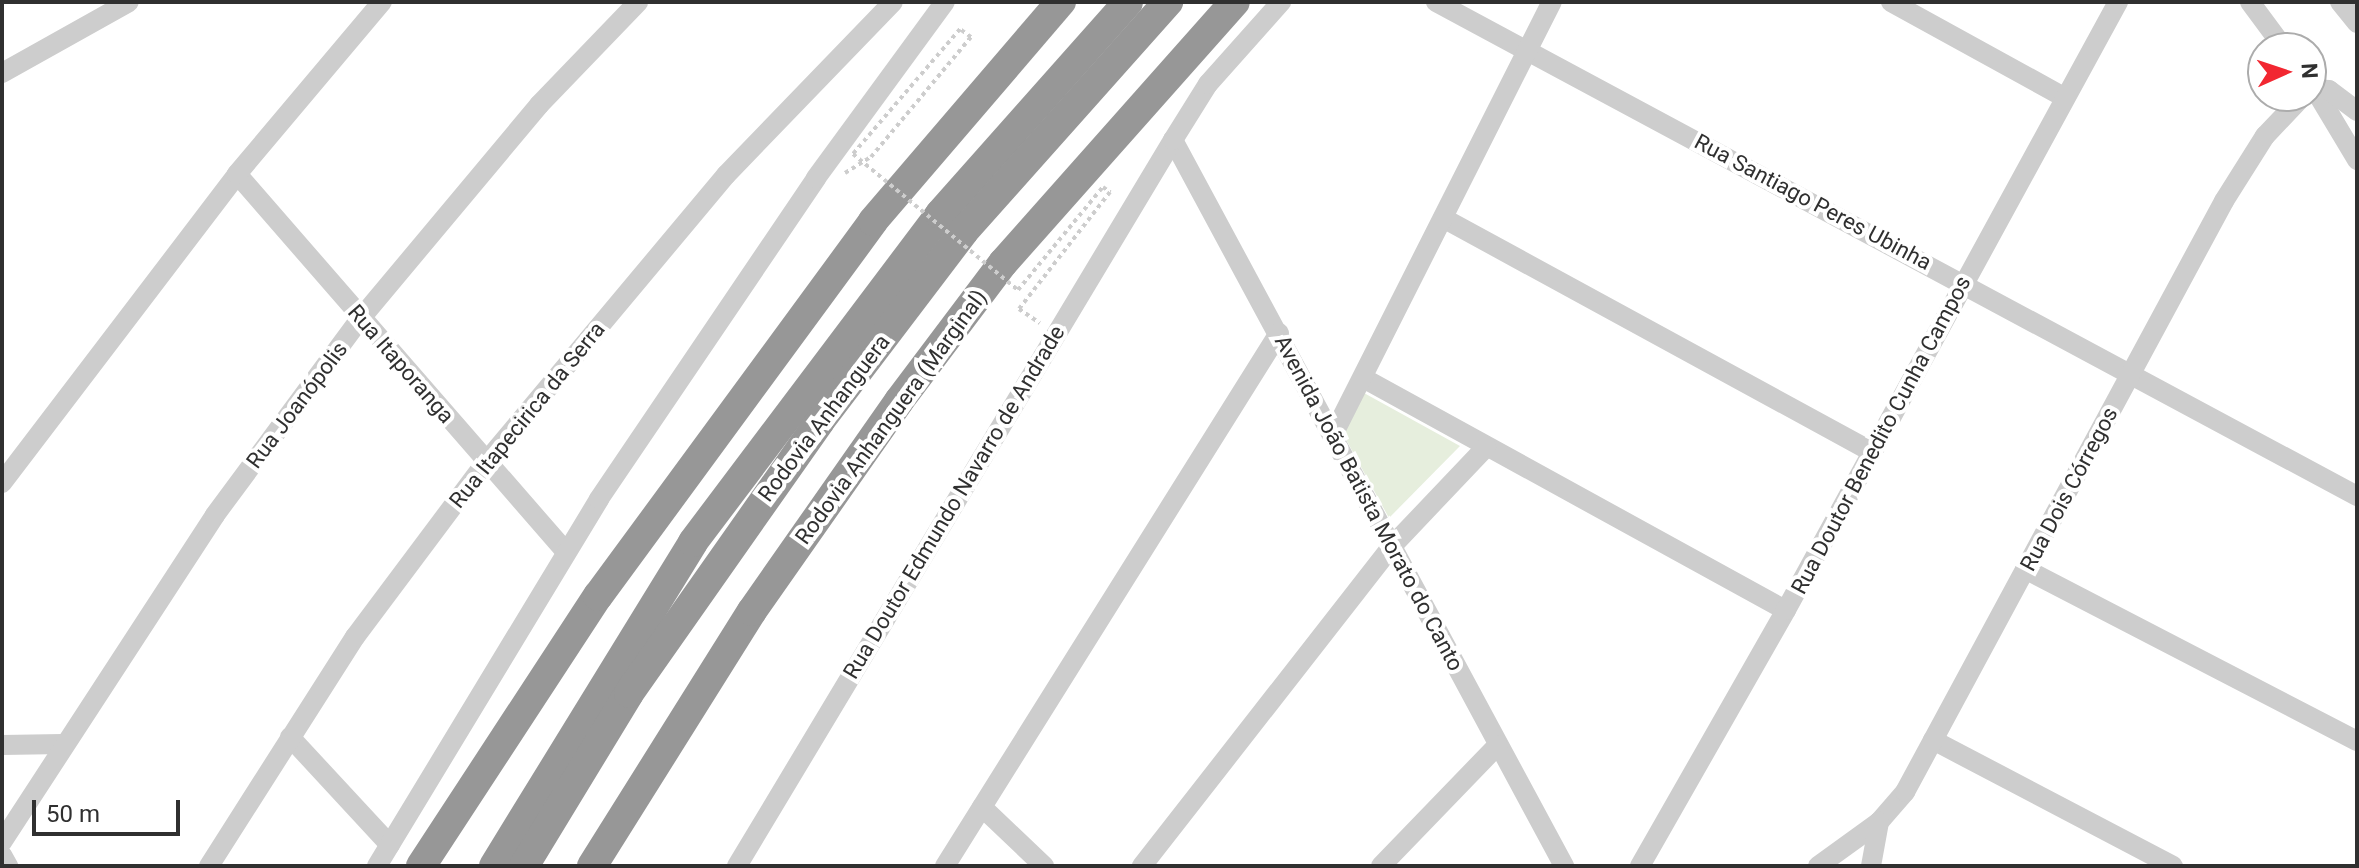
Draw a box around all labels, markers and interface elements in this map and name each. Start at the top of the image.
north arrow [2247,32,2327,112]
text: N [2297,62,2322,79]
street label: Rua Santiago Peres Ubinha [1690,128,1936,276]
street label: Rua Doutor Benedito Cunha Campos [1786,271,1976,599]
street label: Rodovia Anhanguera (Marginal) [790,284,992,550]
street label: Rua Itaporanga [342,299,460,429]
street label: Rua Itapecirica da Serra [444,317,610,513]
street label: Rua Doutor Edmundo Navarro de Andrade [838,321,1070,683]
street label: Rodovia Anhanguera [753,329,895,507]
street label: Avenida João Batista Morato do Canto [1269,331,1469,675]
street label: Rua Joanópolis [241,337,353,473]
street label: Rua Dois Córregos [2015,403,2123,575]
scale bar [36,784,184,834]
text: 50 m [46,800,100,828]

